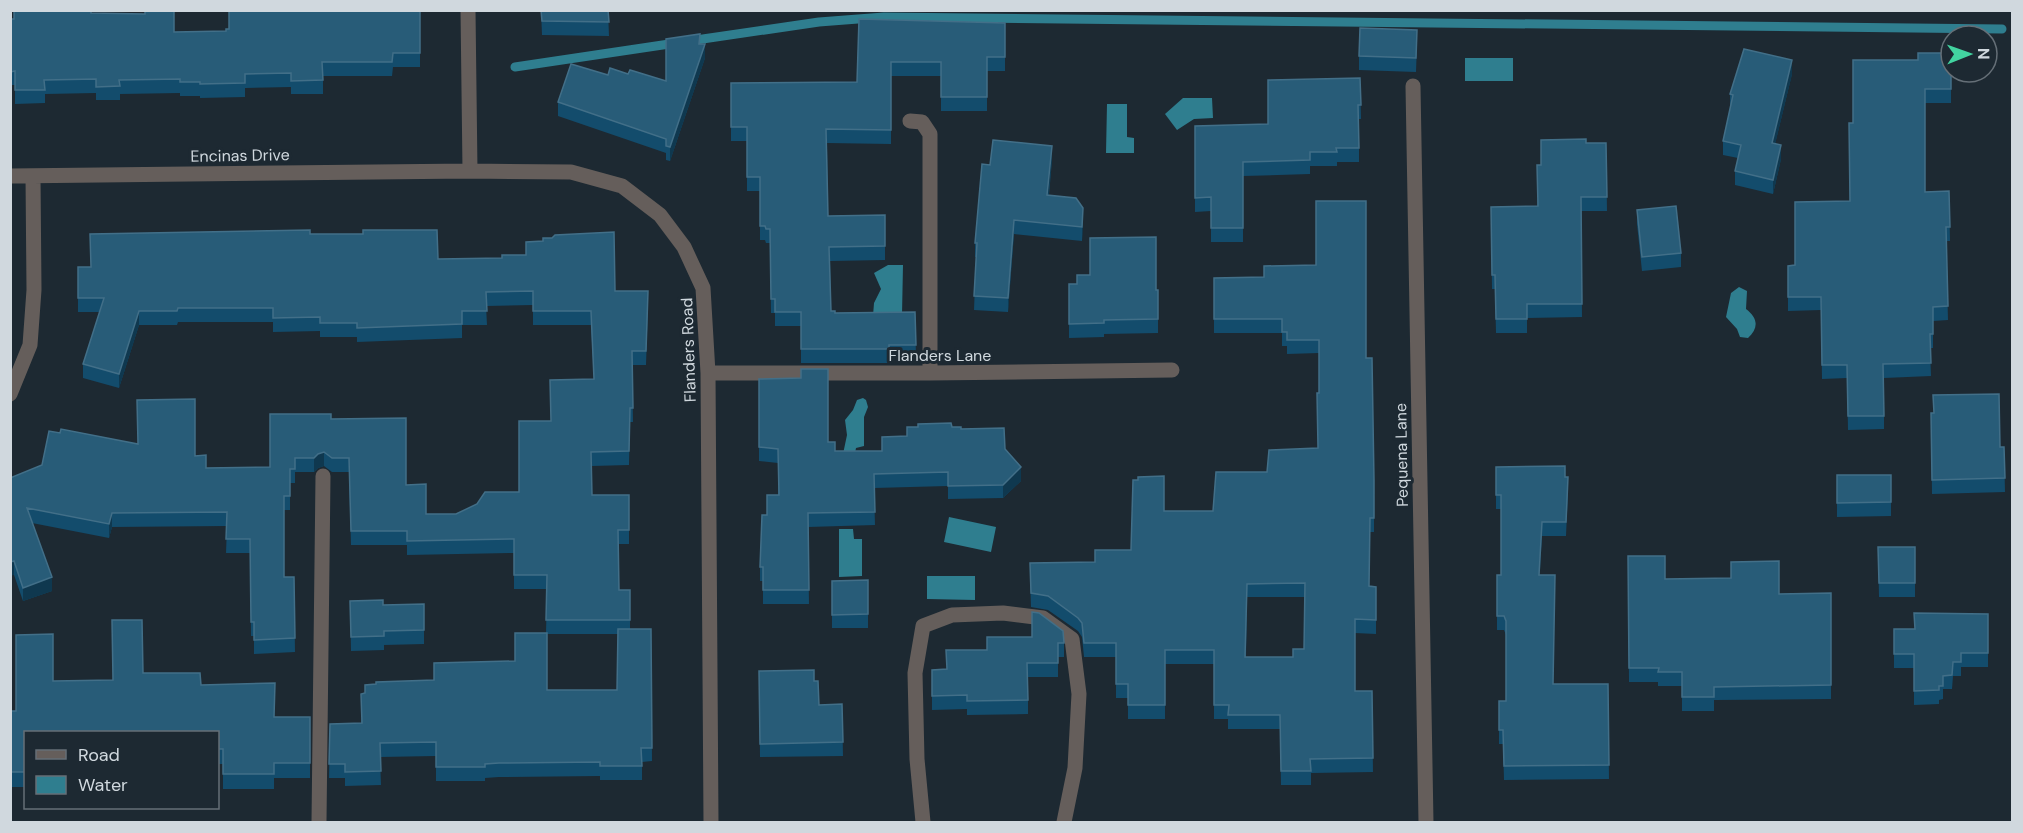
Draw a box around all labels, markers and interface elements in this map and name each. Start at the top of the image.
north arrow [1939,24,1999,84]
text: N [1973,48,1994,60]
street label: Encinas Drive [190,144,290,167]
street label: Flanders Road [676,297,701,403]
street label: Flanders Lane [889,345,991,366]
street label: Pequena Lane [1390,403,1413,507]
legend [24,731,219,809]
text: Road [78,743,120,767]
text: Water [78,773,128,797]

